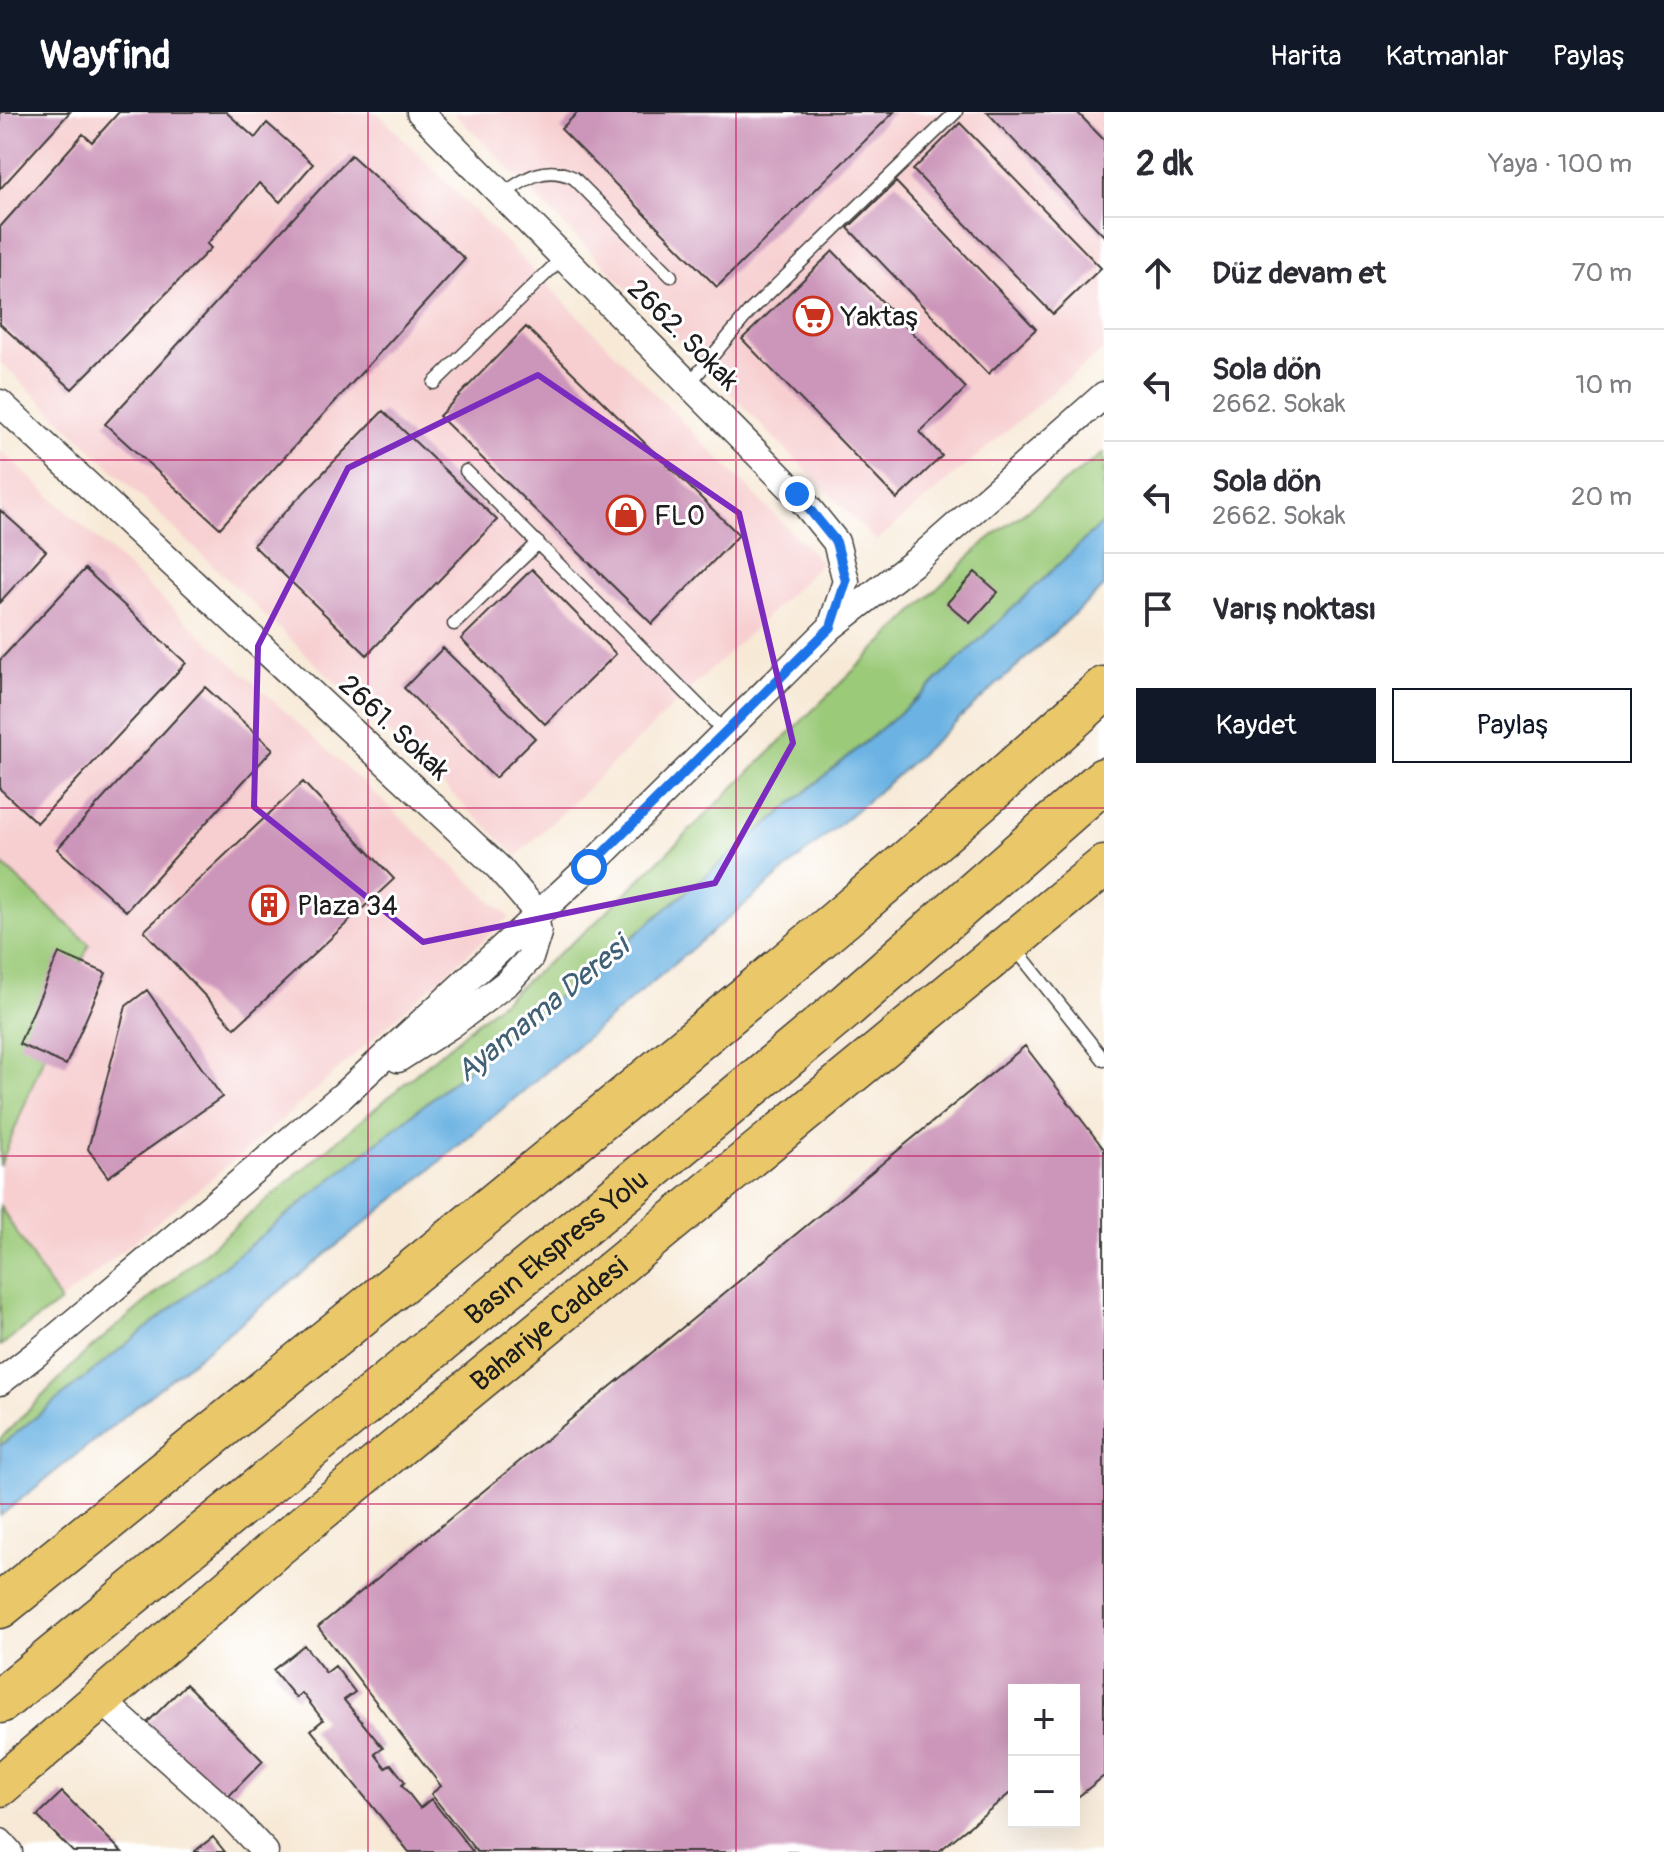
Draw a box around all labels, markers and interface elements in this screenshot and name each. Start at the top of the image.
text: Wayfind [40,32,171,80]
text: Harita [1270,39,1342,74]
text: Katmanlar [1386,39,1508,74]
text: Paylaş [1552,39,1624,74]
text: 2 dk [1136,143,1193,186]
text: Yaya · 100 m [1489,148,1632,180]
icon: ahead [1136,251,1180,295]
text: Düz devam et [1212,255,1386,292]
text: 70 m [1572,257,1632,289]
street label: 2662. Sokak [620,272,746,399]
supermarket icon: Yaktaş [792,295,834,337]
place label: Yaktaş [840,300,918,335]
text: Sola dön [1212,351,1321,388]
icon: left [1136,363,1180,407]
text: 10 m [1575,369,1632,401]
text: 2662. Sokak [1212,388,1346,420]
text: Sola dön [1212,463,1321,500]
icon: left [1136,475,1180,519]
route end [779,476,815,512]
text: 20 m [1571,481,1632,513]
shop icon: FLO [605,494,647,536]
place label: FLO [654,499,704,534]
text: 2662. Sokak [1212,500,1346,532]
icon: arrive [1136,587,1180,631]
text: Varış noktası [1212,591,1376,628]
street label: 2661. Sokak [331,668,457,789]
button: Kaydet [1136,688,1376,763]
button: Paylaş [1392,688,1632,763]
route start [571,849,607,885]
building icon: Plaza 34 [248,884,290,926]
place label: Plaza 34 [297,889,398,924]
water label: Ayamama Deresi [448,925,640,1090]
street label: Basın Ekspress Yolu [458,1162,656,1333]
street label: Bahariye Caddesi [464,1249,636,1399]
map controls [1008,1684,1080,1828]
button: + [1008,1684,1080,1756]
button: − [1008,1756,1080,1828]

